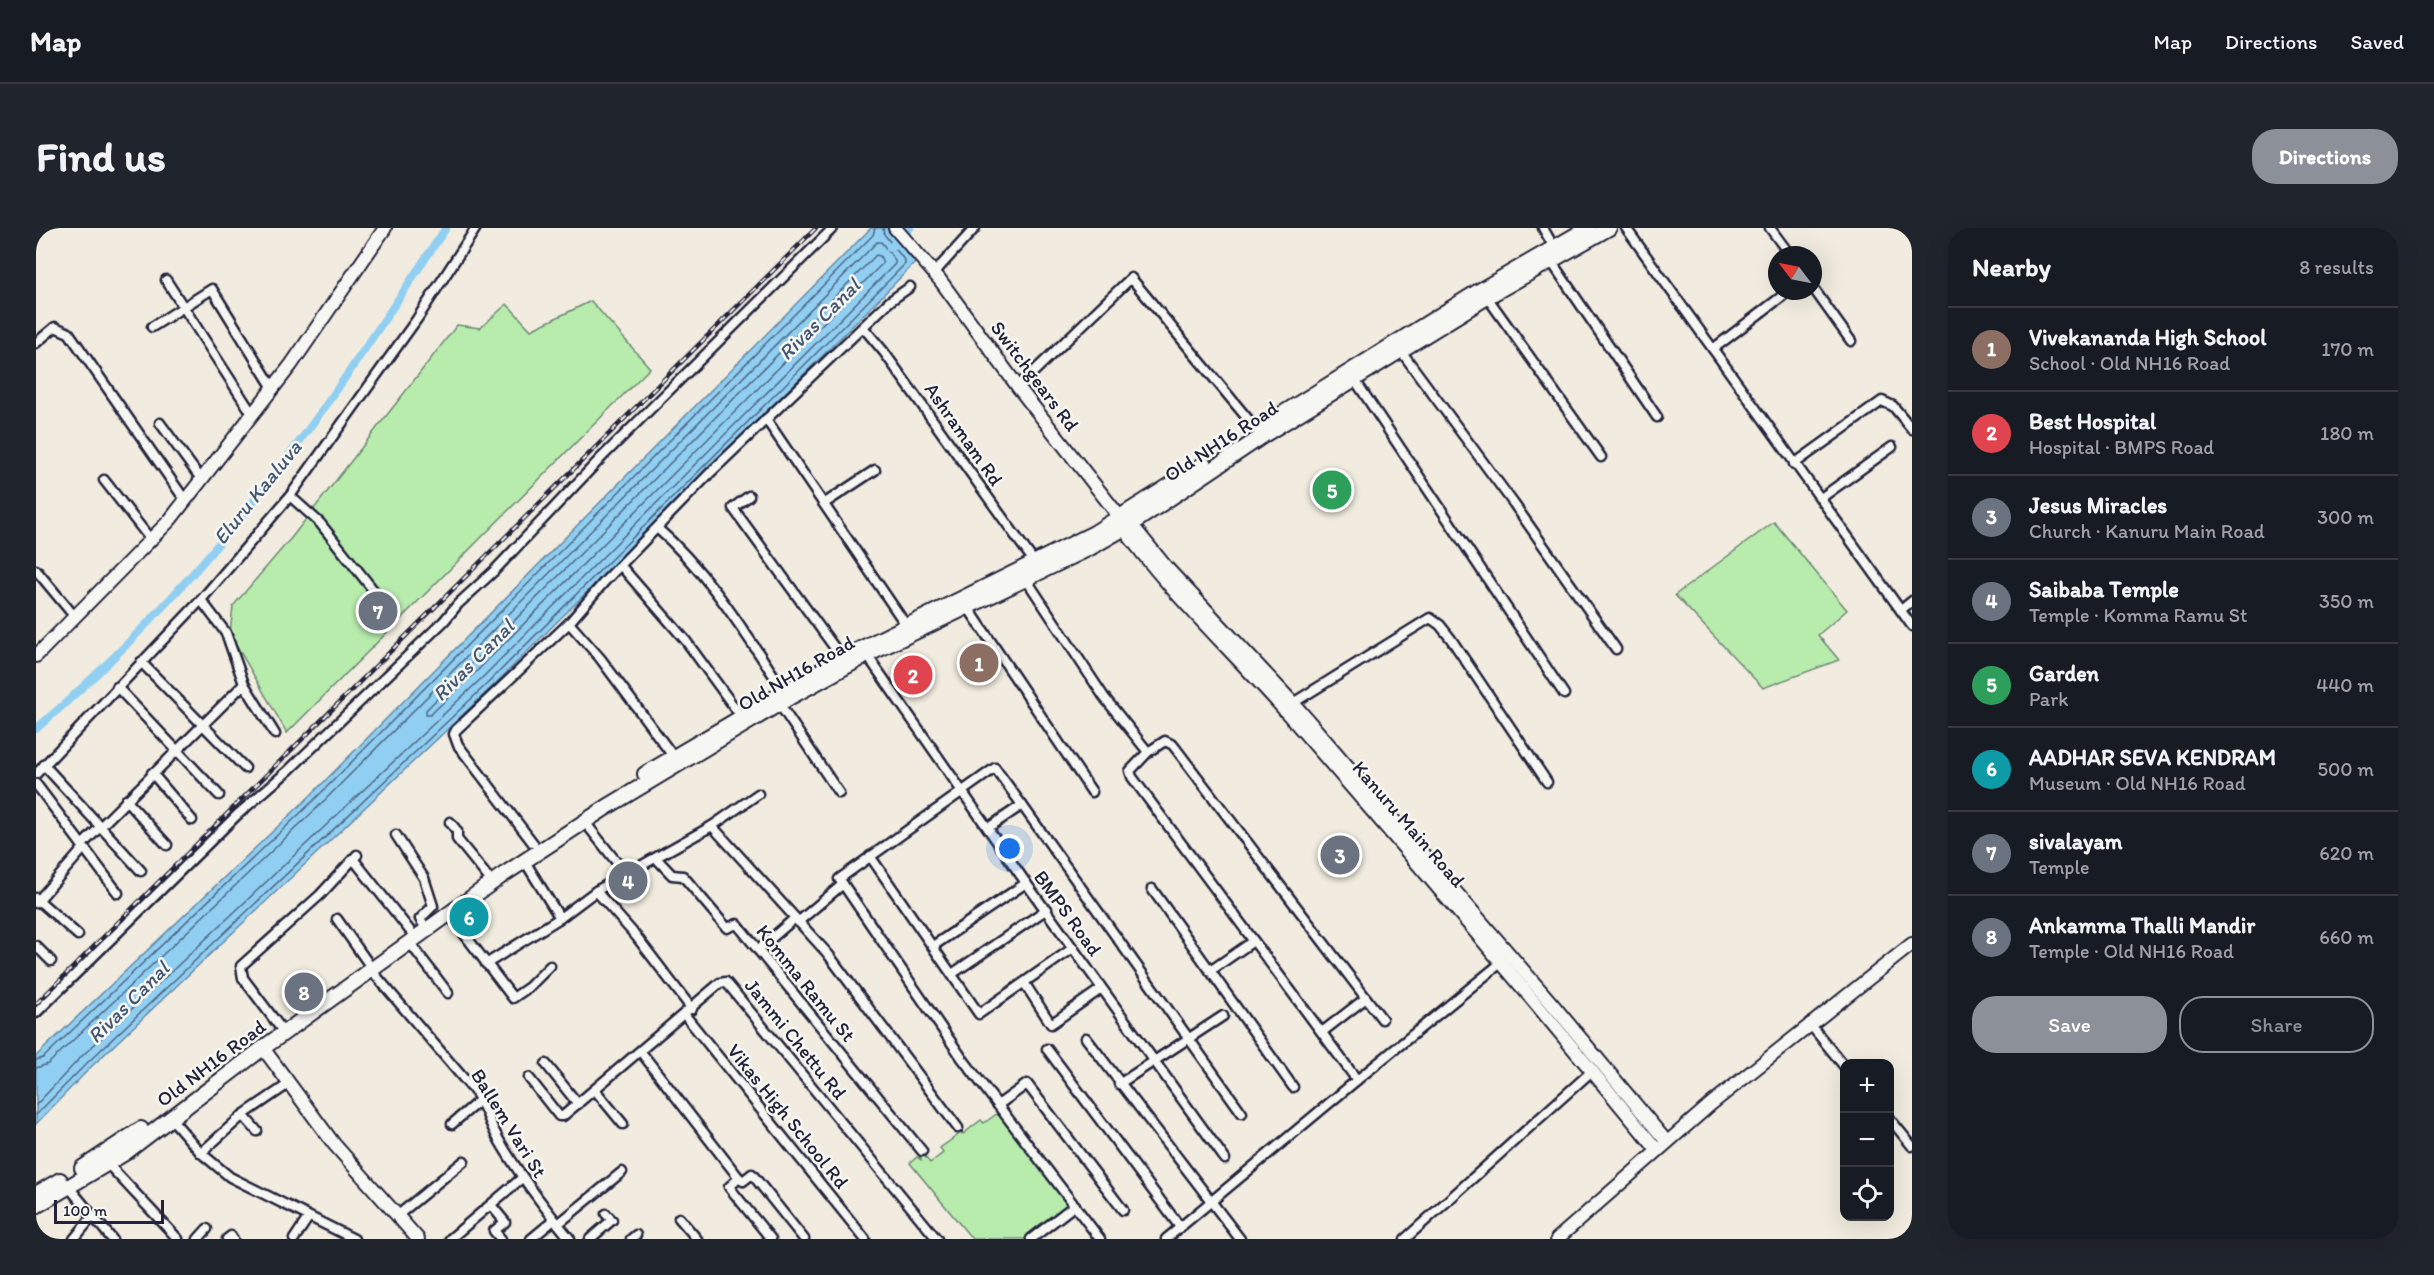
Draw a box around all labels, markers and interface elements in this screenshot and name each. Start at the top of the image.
text: Map [30,24,81,58]
text: Map [2154,29,2192,54]
text: Directions [2225,29,2317,54]
text: Saved [2350,29,2404,54]
button: Directions [2252,129,2398,184]
text: Find us [36,131,166,182]
north arrow [1768,246,1822,300]
text: Nearby [1972,251,2051,283]
text: 8 results [2299,255,2374,279]
water label: Rivas Canal [773,271,867,365]
street label: Switchgears Rd [986,316,1084,436]
text: Vivekananda High School [2029,324,2266,351]
text: 1 [1987,337,1996,361]
text: 170 m [2321,337,2374,361]
text: School · Old NH16 Road [2029,351,2230,375]
street label: Ashramam Rd [920,378,1008,490]
street label: Old NH16 Road [1160,395,1282,487]
text: Best Hospital [2029,408,2156,435]
text: 2 [1986,421,1997,445]
text: 180 m [2320,421,2374,445]
water label: Eluru Kaaluva [207,435,307,549]
text: Hospital · BMPS Road [2029,435,2214,459]
pin: 5 [1312,468,1352,512]
text: Jesus Miracles [2029,492,2167,519]
text: 3 [1986,505,1997,529]
text: 300 m [2317,505,2374,529]
text: Church · Kanuru Main Road [2029,519,2265,543]
text: Saibaba Temple [2029,576,2179,603]
pin: 7 [358,588,398,634]
text: 4 [1985,589,1998,613]
text: 350 m [2319,589,2374,613]
text: Temple · Komma Ramu St [2029,603,2248,627]
water label: Rivas Canal [427,612,521,706]
street label: Old NH16 Road [733,630,859,716]
pin: 1 [960,640,998,686]
pin: 2 [894,652,932,698]
text: Garden [2029,660,2099,687]
text: 5 [1986,673,1997,697]
text: 440 m [2316,673,2374,697]
text: Park [2029,687,2068,711]
text: AADHAR SEVA KENDRAM [2029,744,2276,771]
street label: Kanuru Main Road [1348,756,1470,892]
text: 6 [1986,757,1997,781]
text: 500 m [2318,757,2374,781]
text: Museum · Old NH16 Road [2029,771,2246,795]
text: sivalayam [2029,828,2122,855]
pin: 3 [1320,832,1360,878]
your location [995,834,1024,863]
text: 7 [1987,841,1996,865]
text: 620 m [2319,841,2374,865]
text: Temple [2029,855,2090,879]
pin: 4 [608,858,648,904]
street label: BMPS Road [1029,865,1107,961]
pin: 6 [450,894,488,940]
text: Ankamma Thalli Mandir [2029,912,2255,939]
street label: Komma Ramu St [751,919,861,1047]
text: 8 [1986,925,1997,949]
text: 660 m [2319,925,2374,949]
text: Temple · Old NH16 Road [2029,939,2234,963]
water label: Rivas Canal [82,954,176,1048]
pin: 8 [284,970,324,1014]
street label: Jammi Chettu Rd [740,974,852,1104]
button: Save [1972,996,2167,1053]
button: Share [2179,996,2374,1053]
street label: Old NH16 Road [152,1014,270,1112]
street label: Vikas High School Rd [722,1039,854,1193]
map controls [1840,1059,1894,1221]
button: + [1840,1059,1894,1113]
street label: Ballem Vari St [466,1064,552,1182]
button: − [1840,1113,1894,1167]
button: locate [1840,1167,1894,1221]
scale bar [54,1197,164,1224]
text: 100 m [63,1201,107,1220]

